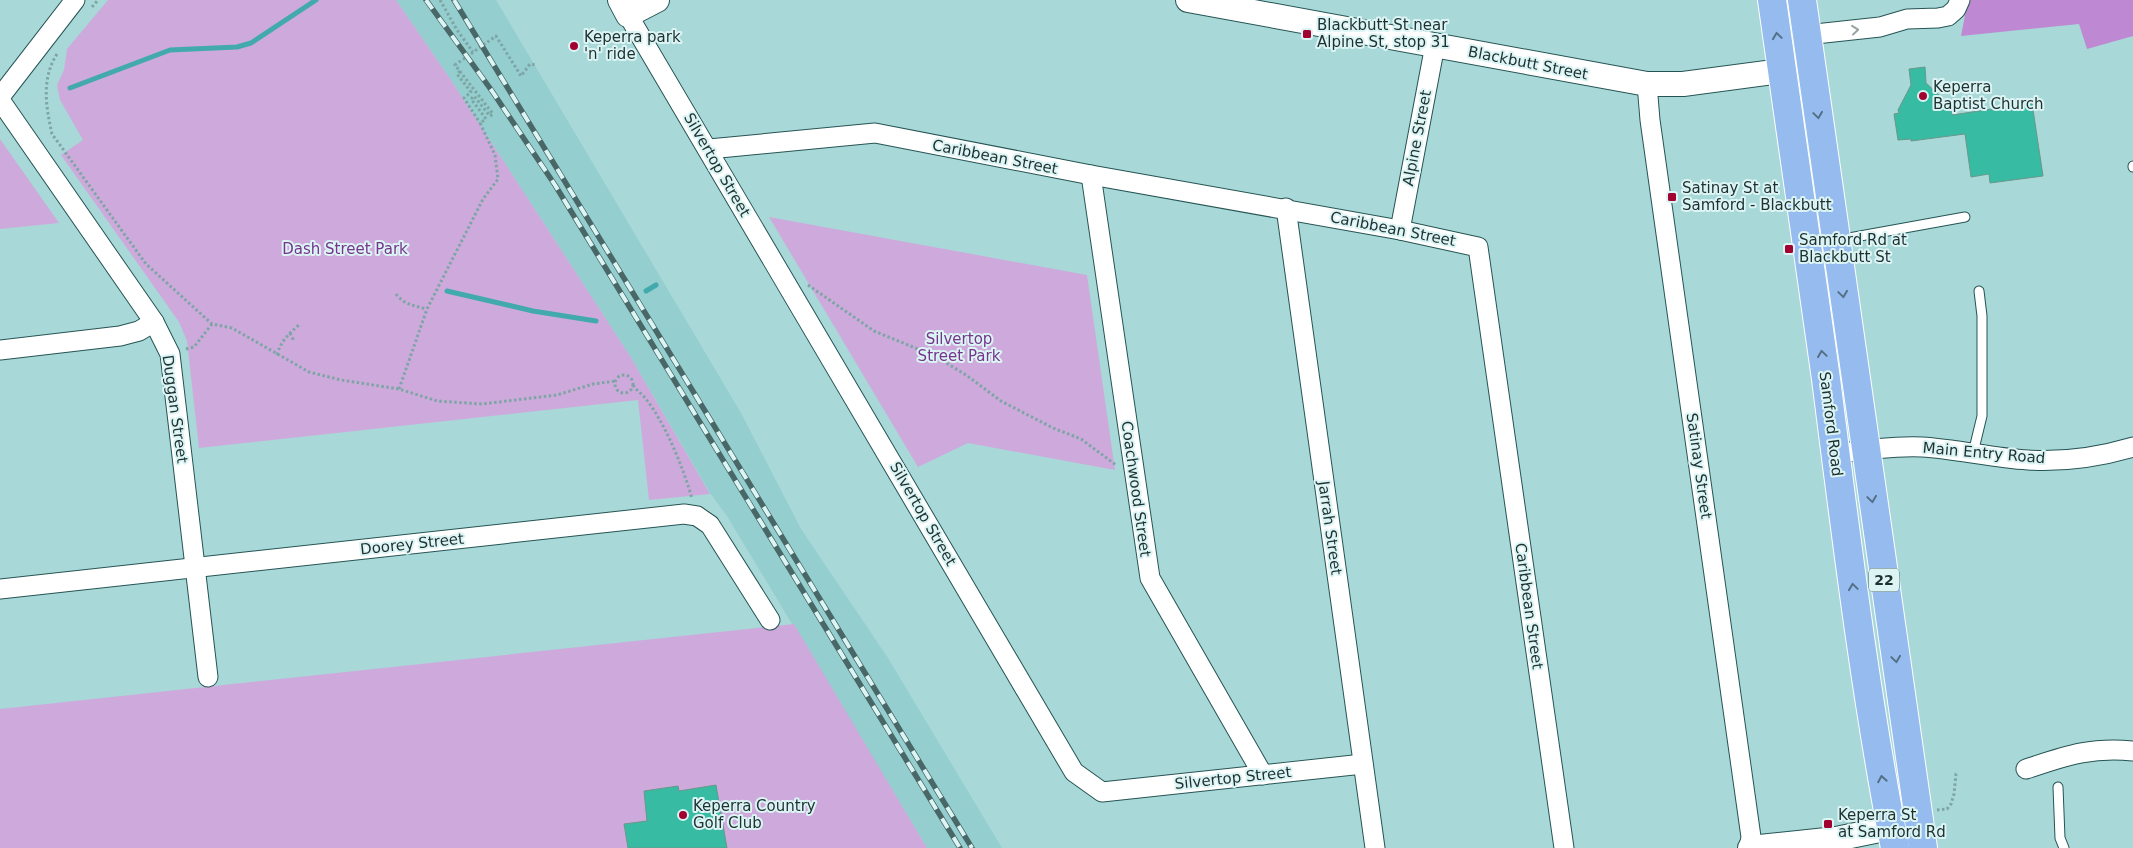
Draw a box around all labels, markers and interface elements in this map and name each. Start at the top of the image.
place label: Blackbutt St near Alpine St, stop 31 [1317,16,1450,51]
one-way arrow [1851,25,1859,36]
place label: Keperra park 'n' ride [584,28,681,63]
marker: Blackbutt St near Alpine St, stop 31 [1301,28,1313,40]
one-way arrow [1772,31,1782,40]
marker: Keperra park 'n' ride [568,40,580,52]
street label: Blackbutt Street [1467,43,1590,83]
place label: Keperra Baptist Church [1933,78,2044,113]
street label: Alpine Street [1399,88,1435,187]
marker: Keperra Baptist Church [1917,90,1929,102]
street label: Silvertop Street [680,110,754,220]
one-way arrow [1812,112,1823,120]
street label: Caribbean Street [931,136,1059,178]
place label: Satinay St at Samford - Blackbutt [1682,179,1832,214]
marker: Satinay St at Samford - Blackbutt [1666,191,1678,203]
street label: Caribbean Street [1329,208,1457,250]
place label: Samford Rd at Blackbutt St [1799,231,1907,266]
park label: Dash Street Park [282,240,408,258]
marker: Samford Rd at Blackbutt St [1783,243,1795,255]
one-way arrow [1837,290,1848,298]
park label: Silvertop Street Park [918,330,1001,365]
one-way arrow [1817,350,1828,358]
street label: Duggan Street [158,354,192,464]
street label: Samford Road [1816,370,1846,478]
street label: Satinay Street [1683,412,1715,520]
street label: Coachwood Street [1118,420,1154,558]
street label: Main Entry Road [1922,439,2046,467]
street label: Silvertop Street [886,459,960,569]
street label: Jarrah Street [1314,479,1346,576]
one-way arrow [1867,494,1877,503]
street label: Doorey Street [359,530,465,558]
street label: Caribbean Street [1511,542,1547,670]
road number: 22 [1869,568,1899,592]
one-way arrow [1849,583,1859,591]
one-way arrow [1890,655,1900,664]
street label: Silvertop Street [1174,763,1292,793]
one-way arrow [1877,775,1888,784]
place label: Keperra Country Golf Club [693,797,816,832]
place label: Keperra St at Samford Rd [1838,806,1946,841]
marker: Keperra Country Golf Club [677,809,689,821]
marker: Keperra St at Samford Rd [1822,818,1834,830]

